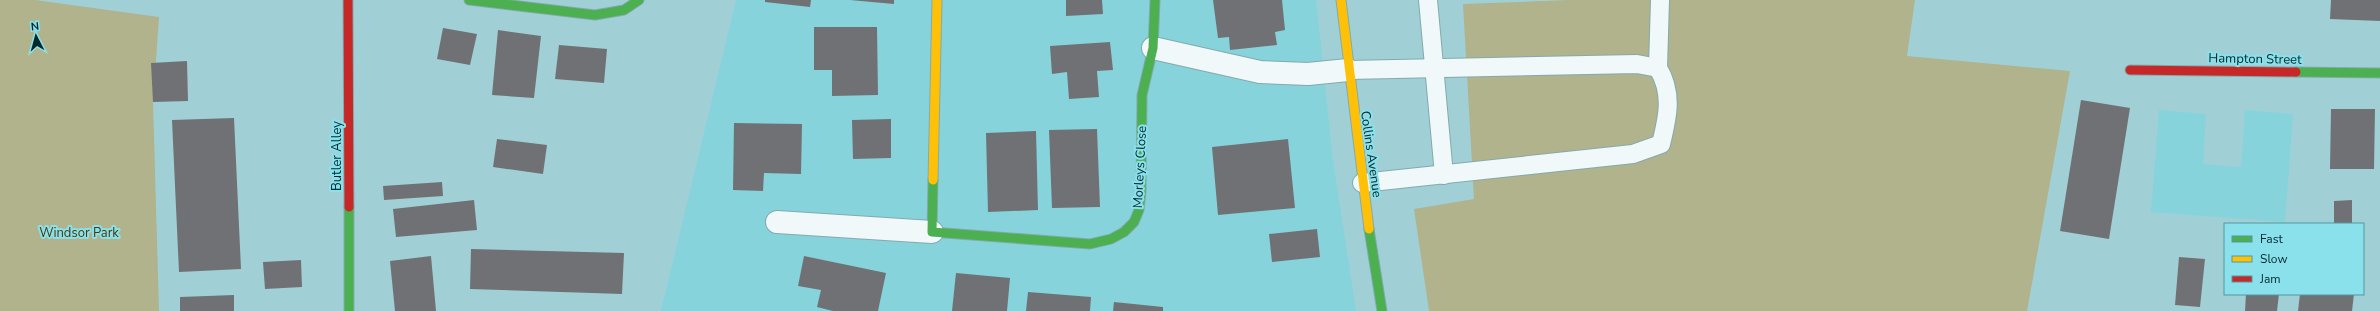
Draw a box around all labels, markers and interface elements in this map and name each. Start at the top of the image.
north arrow [16,16,56,56]
text: N [30,19,40,34]
street label: Hampton Street [2208,49,2302,69]
street label: Collins Avenue [1356,110,1386,199]
street label: Butler Alley [328,121,346,191]
street label: Morleys Close [1129,125,1151,209]
legend [2224,223,2364,295]
park label: Windsor Park [39,224,119,242]
text: Fast [2260,231,2283,247]
text: Slow [2260,251,2288,267]
text: Jam [2259,271,2281,287]

